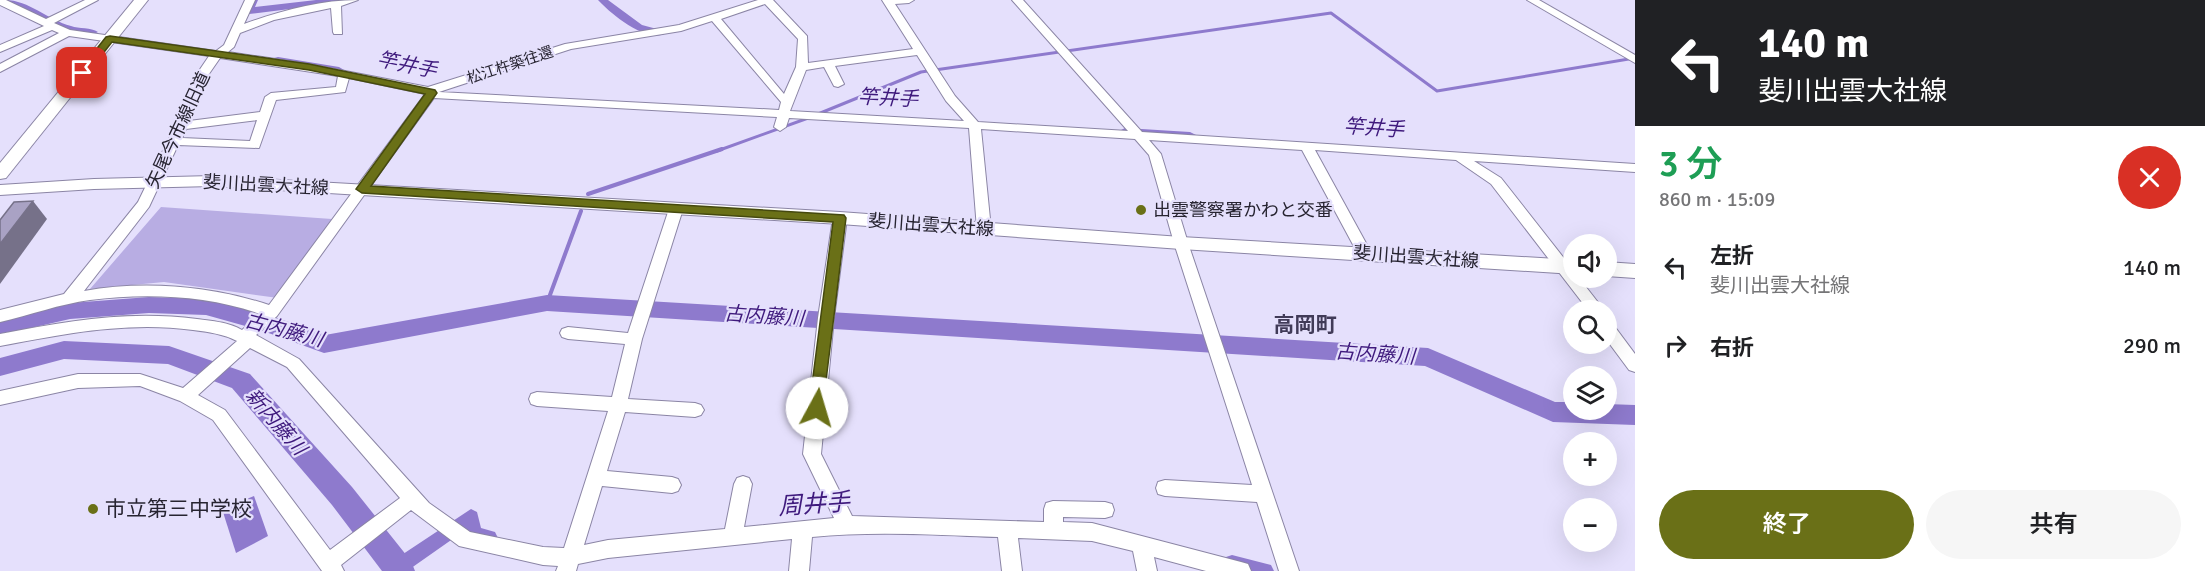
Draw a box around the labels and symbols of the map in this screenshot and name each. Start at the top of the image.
street label: 松江杵築往還 [464,43,556,87]
pin [56,47,107,98]
water label: 竿井手 [375,47,440,84]
street label: 矢尾今市線旧道 [141,68,215,192]
water label: 竿井手 [857,84,920,112]
water label: 竿井手 [1343,113,1406,143]
street label: 斐川出雲大社線 [203,171,329,199]
place label: 出雲警察署かわと交番 [1153,199,1333,221]
marker: 出雲警察署かわと交番 [1134,203,1148,217]
street label: 斐川出雲大社線 [867,210,995,240]
street label: 斐川出雲大社線 [1352,242,1480,272]
water label: 古内藤川 [723,301,807,331]
water label: 古内藤川 [242,308,328,353]
district label: 高岡町 [1274,312,1337,338]
water label: 古内藤川 [1334,339,1418,369]
position arrow [785,376,849,440]
water label: 新内藤川 [240,384,313,462]
water label: 周井手 [777,486,853,521]
place label: 市立第三中学校 [105,496,252,522]
marker: 市立第三中学校 [86,502,100,516]

